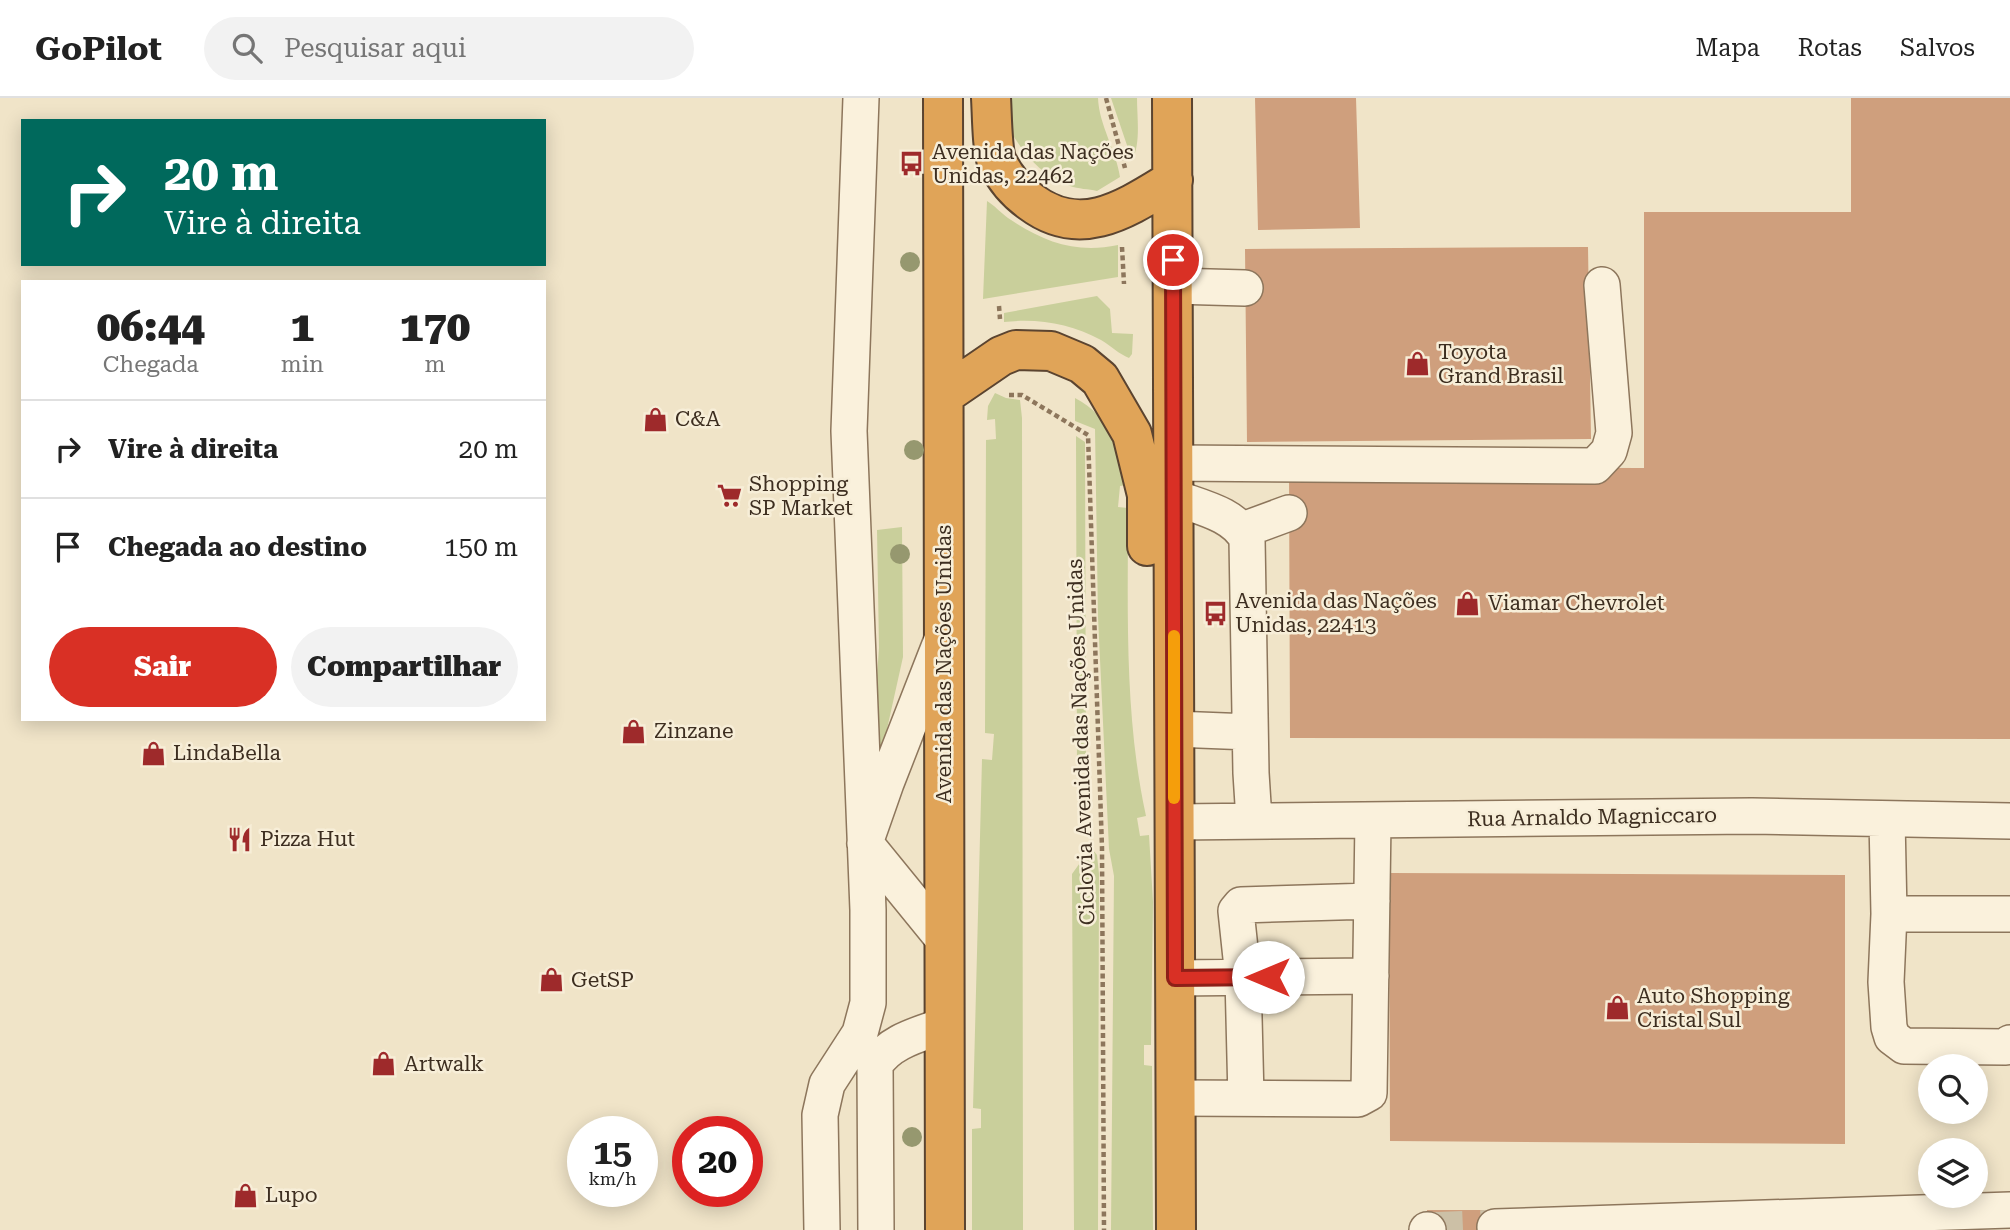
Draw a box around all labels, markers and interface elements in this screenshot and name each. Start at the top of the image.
search box [204,17,694,80]
text: GoPilot [35,29,162,68]
icon: search [228,29,266,67]
text: Pesquisar aqui [284,33,466,63]
text: Mapa [1696,34,1760,62]
text: Rotas [1798,34,1862,62]
text: Salvos [1900,34,1975,62]
place label: Avenida das Nações Unidas, 22462 [932,140,1134,188]
text: 20 m [164,145,279,202]
icon: right [49,147,140,238]
bus stop icon: Avenida das Nações Unidas, 22462 [898,150,926,178]
text: Vire à direita [164,204,361,242]
pin [1143,230,1203,290]
icon: arrive [1154,241,1192,279]
text: 06:44 [97,302,205,351]
text: 1 [290,302,314,351]
text: 170 [400,302,470,351]
place label: Toyota Grand Brasil [1438,340,1564,388]
shop icon: Toyota Grand Brasil [1404,350,1432,378]
text: Chegada [103,351,199,378]
text: min [281,351,324,378]
text: m [424,351,445,378]
shop icon: C&A [641,405,669,433]
place label: C&A [675,407,721,431]
icon: right [49,430,87,468]
text: Vire à direita [108,434,278,464]
text: 20 m [459,434,518,464]
place label: Shopping SP Market [749,472,853,520]
supermarket icon: Shopping SP Market [715,482,743,510]
street label: Avenida das Nações Unidas [932,525,956,803]
icon: arrive [49,528,87,566]
text: Chegada ao destino [108,532,367,562]
text: 150 m [444,532,518,562]
street label: Ciclovia Avenida das Nações Unidas [1063,558,1099,926]
place label: Avenida das Nações Unidas, 22413 [1235,589,1437,637]
shop icon: Viamar Chevrolet [1454,589,1482,617]
place label: Viamar Chevrolet [1488,591,1665,615]
bus stop icon: Avenida das Nações Unidas, 22413 [1201,599,1229,627]
button: Sair [49,627,277,707]
button: Compartilhar [291,627,518,707]
shop icon: Zinzane [620,717,648,745]
place label: Zinzane [654,719,734,743]
shop icon: LindaBella [139,739,167,767]
place label: LindaBella [173,741,282,765]
street label: Rua Arnaldo Magniccaro [1467,803,1717,831]
restaurant icon: Pizza Hut [226,825,254,853]
place label: Pizza Hut [260,827,355,851]
position arrow [1231,940,1305,1014]
shop icon: GetSP [537,966,565,994]
place label: GetSP [571,968,634,992]
place label: Auto Shopping Cristal Sul [1637,984,1790,1032]
shop icon: Auto Shopping Cristal Sul [1603,994,1631,1022]
shop icon: Artwalk [370,1050,398,1078]
place label: Artwalk [404,1052,484,1076]
map controls [1918,1054,1988,1208]
button: search [1918,1054,1988,1124]
speed limit sign: 20 [672,1116,763,1207]
text: 15 [593,1132,632,1173]
button: layers [1918,1138,1988,1208]
text: km/h [588,1168,637,1189]
shop icon: Lupo [231,1181,259,1209]
place label: Lupo [265,1183,318,1207]

